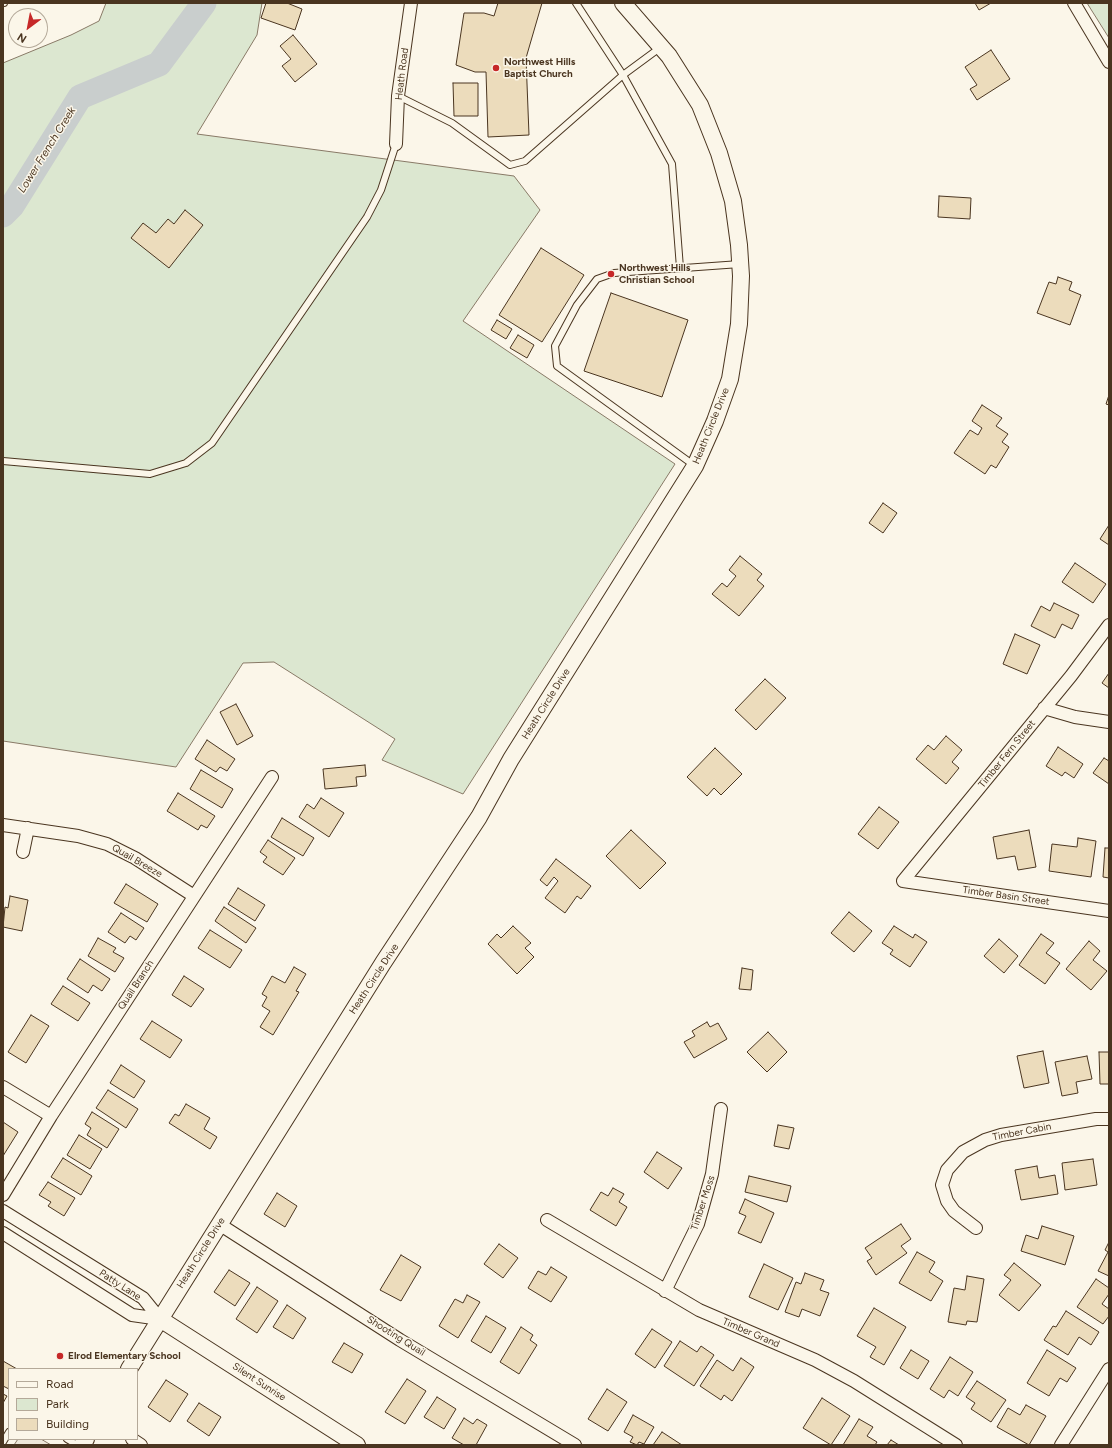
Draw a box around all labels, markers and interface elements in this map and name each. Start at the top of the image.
north arrow [8,8,48,48]
text: N [15,30,29,46]
street label: Heath Road [393,47,411,101]
place label: Northwest Hills Baptist Church [504,56,575,80]
marker: Northwest Hills Baptist Church [491,63,501,73]
water label: Lower French Creek [15,105,79,195]
place label: Northwest Hills Christian School [619,262,694,286]
marker: Northwest Hills Christian School [606,269,616,279]
street label: Heath Circle Drive [690,386,732,466]
street label: Heath Circle Drive [519,666,573,742]
street label: Timber Fern Street [976,718,1038,790]
street label: Quail Breeze [110,842,164,880]
street label: Timber Basin Street [962,884,1050,908]
street label: Heath Circle Drive [347,942,401,1016]
street label: Quail Branch [116,958,156,1012]
street label: Timber Cabin [992,1120,1052,1144]
street label: Timber Moss [688,1174,718,1232]
street label: Heath Circle Drive [174,1215,228,1291]
street label: Patty Lane [97,1267,143,1303]
street label: Shooting Quail [365,1313,427,1359]
street label: Timber Grand [721,1316,781,1350]
place label: Elrod Elementary School [68,1350,181,1362]
marker: Elrod Elementary School [55,1351,65,1361]
street label: Silent Sunrise [230,1360,288,1404]
legend [8,1368,138,1440]
text: Road [46,1377,74,1391]
text: Park [46,1397,69,1411]
text: Building [46,1417,89,1431]

